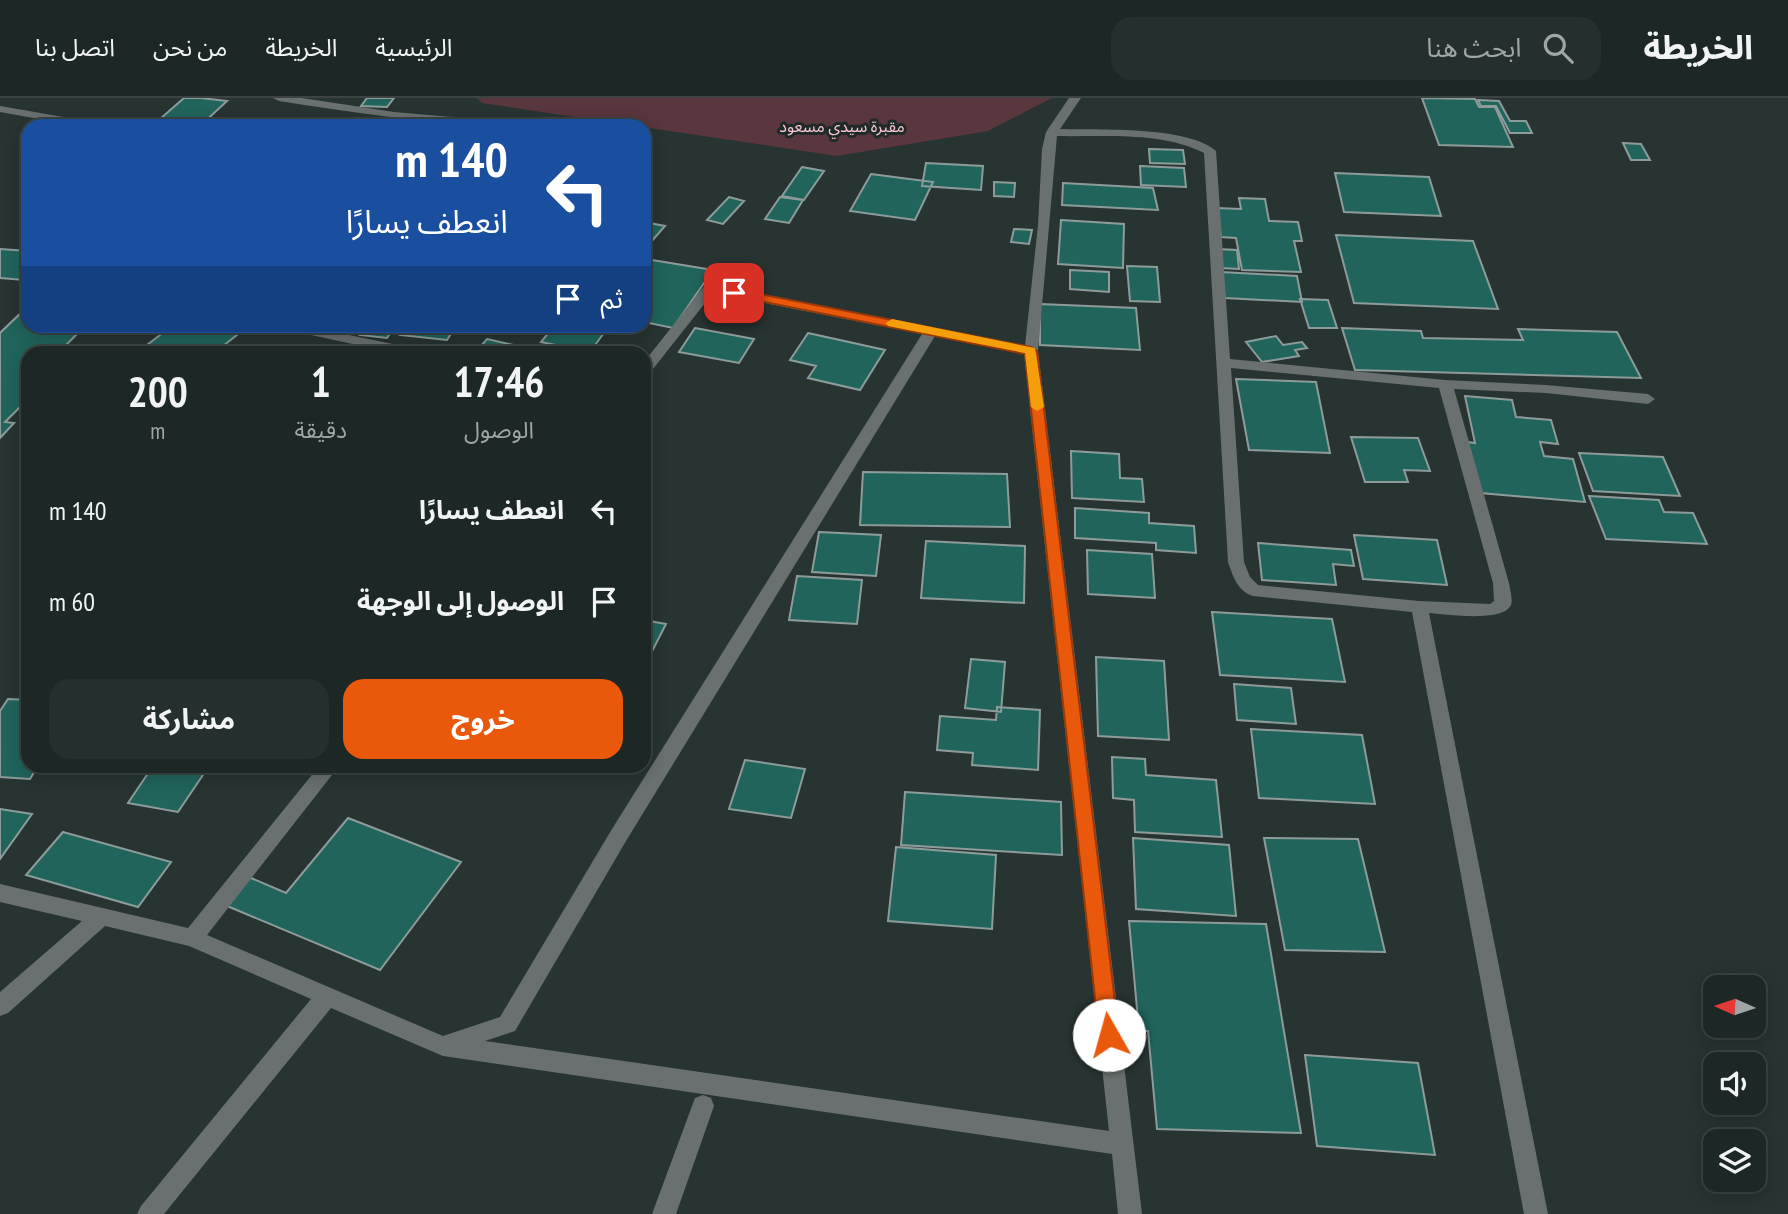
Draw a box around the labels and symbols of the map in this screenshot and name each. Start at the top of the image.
park label: مقبرة سيدي مسعود [779,116,905,139]
pin [704,263,764,323]
north arrow [1703,975,1766,1038]
position arrow [1072,998,1146,1072]

